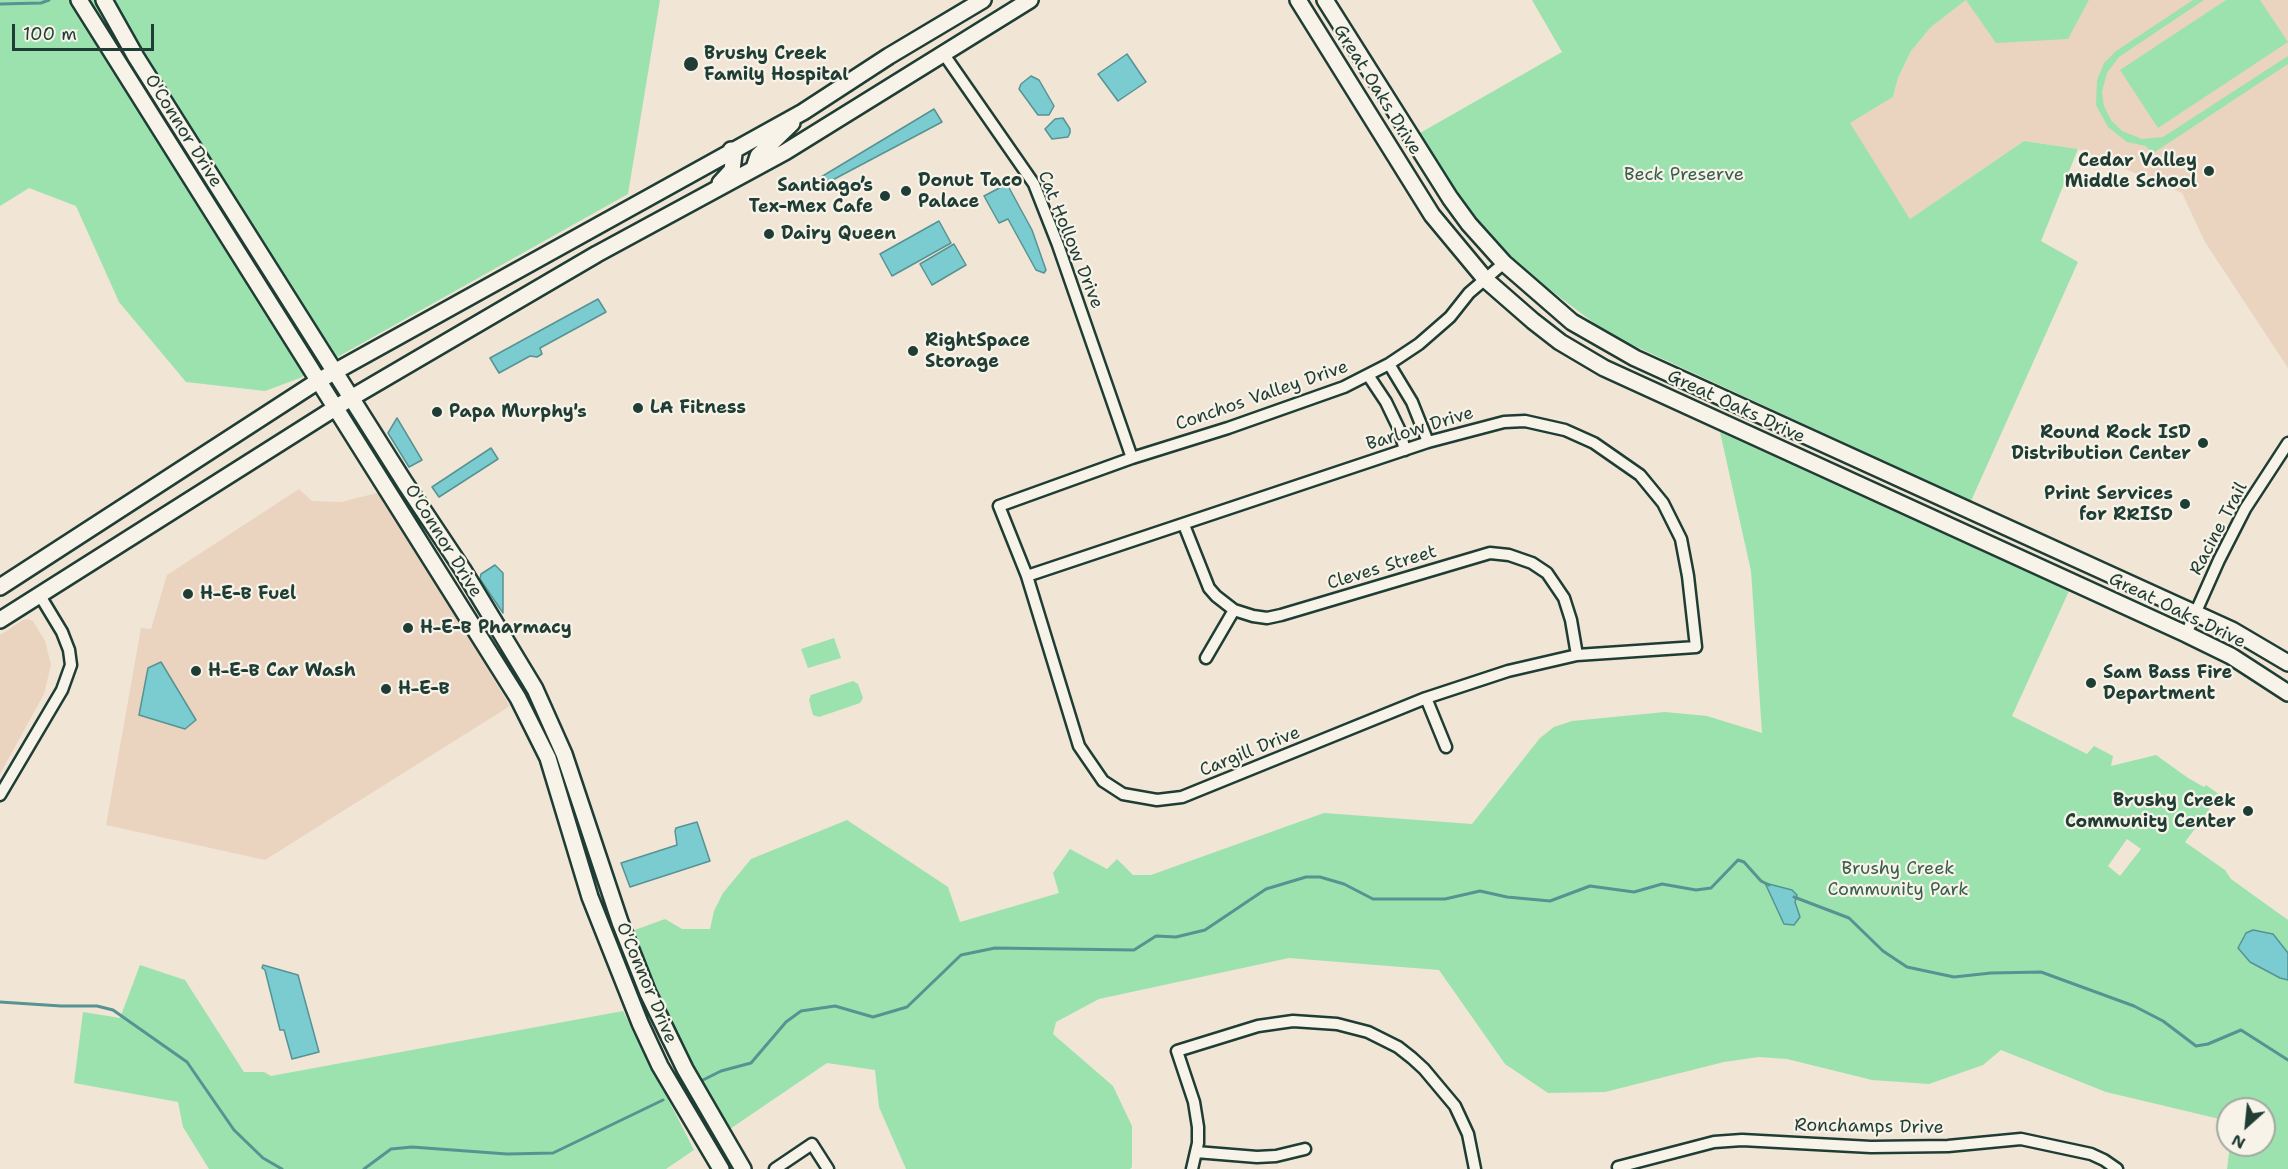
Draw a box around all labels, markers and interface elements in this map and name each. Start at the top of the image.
scale bar [15,12,158,50]
street label: Great Oaks Drive [1328,21,1426,159]
text: 100 m [23,22,77,46]
place label: Brushy Creek Family Hospital [704,43,848,86]
marker: Brushy Creek Family Hospital [682,55,700,73]
street label: O'Connor Drive [140,70,226,192]
place label: Cedar Valley Middle School [2065,150,2197,192]
park label: Beck Preserve [1624,164,1744,186]
marker: Cedar Valley Middle School [2202,164,2216,178]
street label: Cat Hollow Drive [1032,168,1108,312]
place label: Donut Taco Palace [918,170,1023,213]
place label: Santiago’s Tex-Mex Cafe [749,175,873,218]
marker: Donut Taco Palace [899,184,913,198]
marker: Santiago’s Tex-Mex Cafe [878,189,892,203]
place label: Dairy Queen [781,223,896,245]
marker: Dairy Queen [762,227,776,241]
place label: RightSpace Storage [925,330,1030,372]
marker: RightSpace Storage [906,344,920,358]
street label: Conchos Valley Drive [1173,356,1351,436]
street label: Great Oaks Drive [1664,366,1808,448]
place label: LA Fitness [650,397,746,419]
place label: Papa Murphy's [449,401,587,423]
marker: LA Fitness [631,401,645,415]
street label: Barlow Drive [1364,402,1476,456]
marker: Papa Murphy's [430,405,444,419]
place label: Round Rock ISD Distribution Center [2011,422,2191,464]
marker: Round Rock ISD Distribution Center [2196,436,2210,450]
street label: Racine Trail [2185,479,2253,579]
street label: O'Connor Drive [400,480,486,602]
place label: Print Services for RRISD [2044,483,2173,526]
marker: Print Services for RRISD [2178,497,2192,511]
street label: Cleves Street [1325,541,1439,595]
street label: Great Oaks Drive [2105,569,2249,653]
place label: H-E-B Fuel [200,583,296,605]
marker: H-E-B Fuel [181,587,195,601]
place label: H-E-B Pharmacy [420,617,572,639]
marker: H-E-B Pharmacy [401,621,415,635]
place label: H-E-B Car Wash [208,660,356,682]
place label: Sam Bass Fire Department [2103,662,2232,704]
marker: H-E-B Car Wash [189,664,203,678]
marker: Sam Bass Fire Department [2084,676,2098,690]
place label: H-E-B [398,678,450,700]
marker: H-E-B [379,682,393,696]
street label: Cargill Drive [1197,722,1303,782]
place label: Brushy Creek Community Center [2065,790,2236,832]
marker: Brushy Creek Community Center [2241,804,2255,818]
park label: Brushy Creek Community Park [1827,858,1969,900]
street label: O'Connor Drive [611,919,681,1047]
north arrow [2216,1097,2276,1157]
street label: Ronchamps Drive [1794,1115,1944,1139]
text: N [2228,1129,2249,1154]

